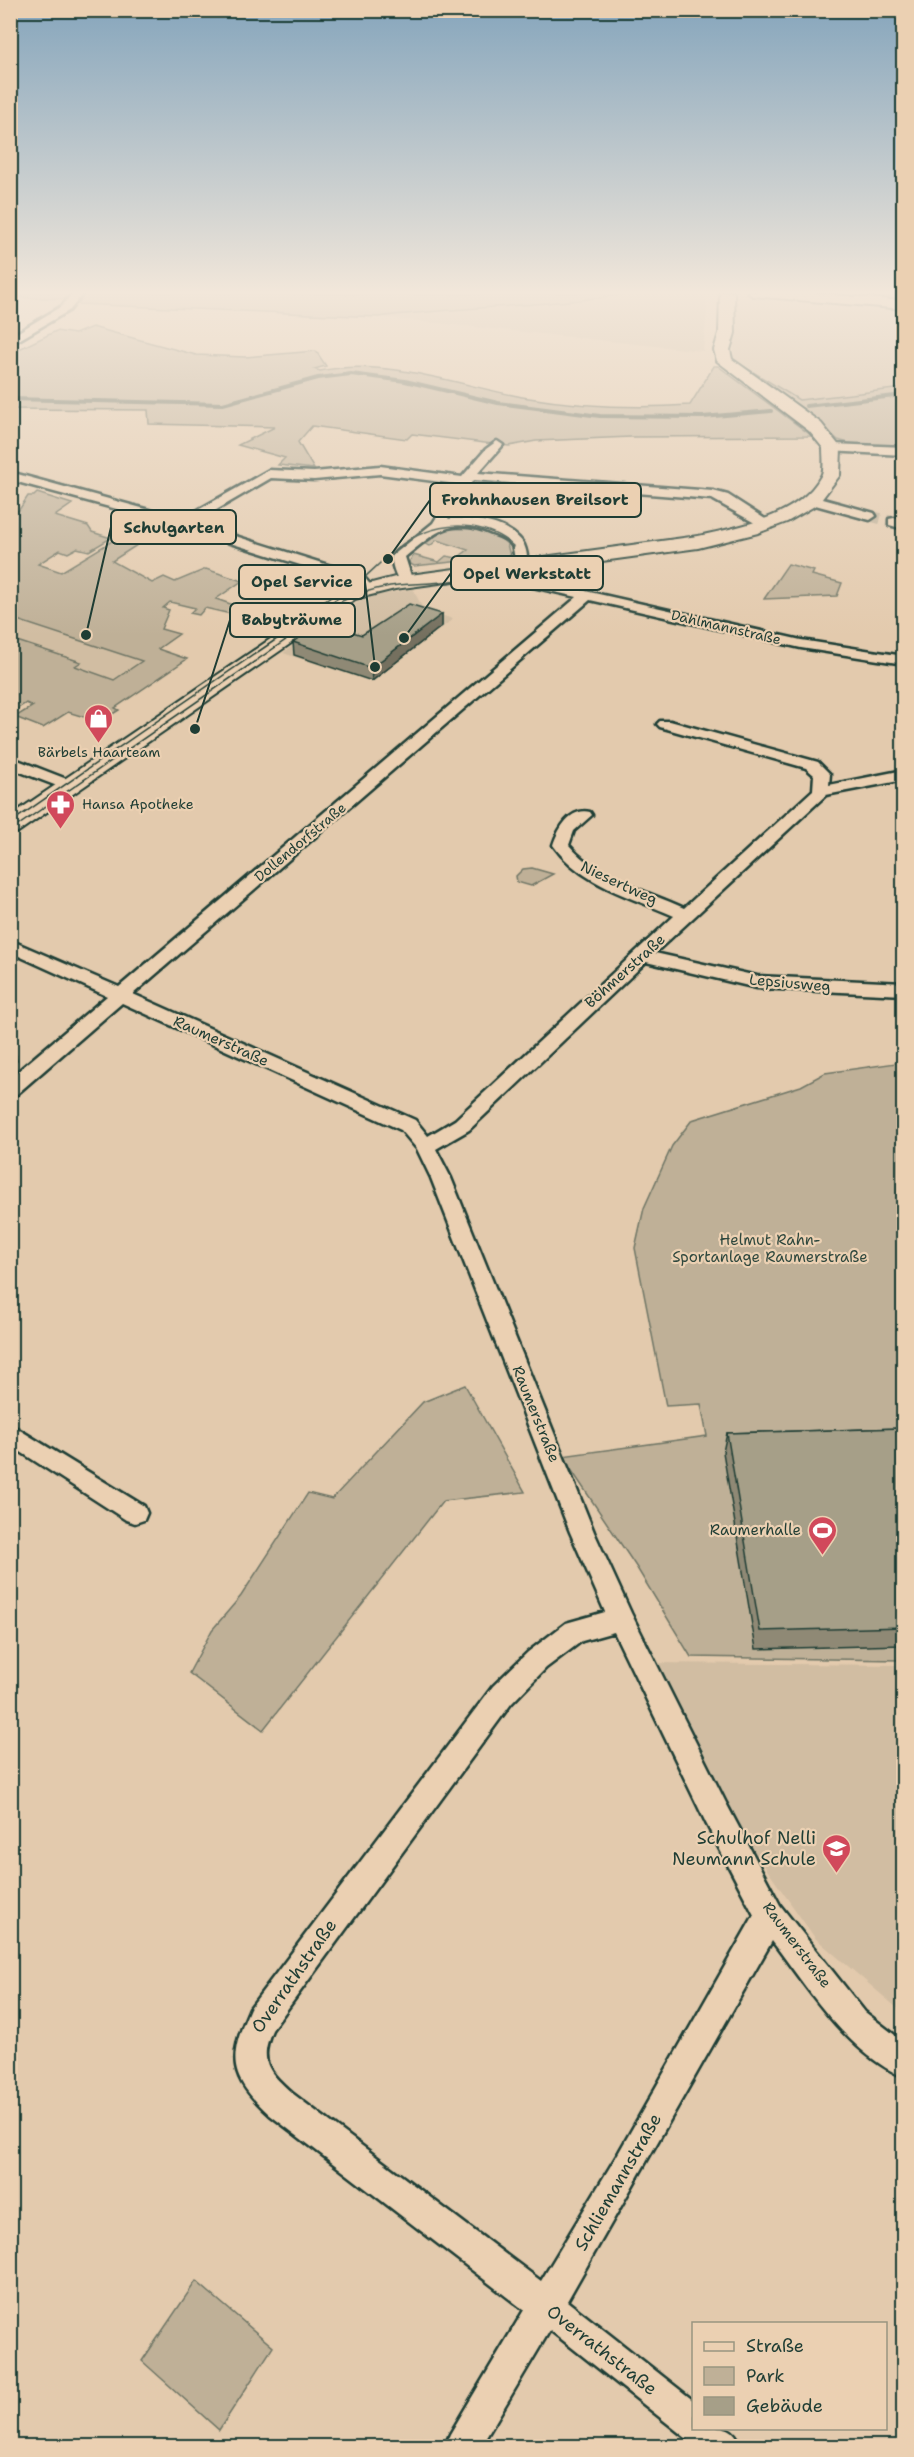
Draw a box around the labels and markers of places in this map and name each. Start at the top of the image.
callout: Frohnhausen Breilsort [430,483,641,517]
callout: Schulgarten [111,510,236,544]
callout: Opel Werkstatt [451,556,603,590]
callout: Opel Service [239,565,365,599]
callout: Babyträume [230,603,355,637]
shop icon: Bärbels Haarteam [83,702,115,744]
place label: Bärbels Haarteam [38,743,160,761]
pharmacy icon: Hansa Apotheke [45,788,77,830]
place label: Hansa Apotheke [82,795,194,813]
sports icon: Raumerhalle [806,1514,838,1556]
place label: Raumerhalle [710,1520,801,1540]
place label: Schulhof Nelli Neumann Schule [672,1826,816,1871]
school or university icon: Schulhof Nelli Neumann Schule [821,1832,853,1874]

